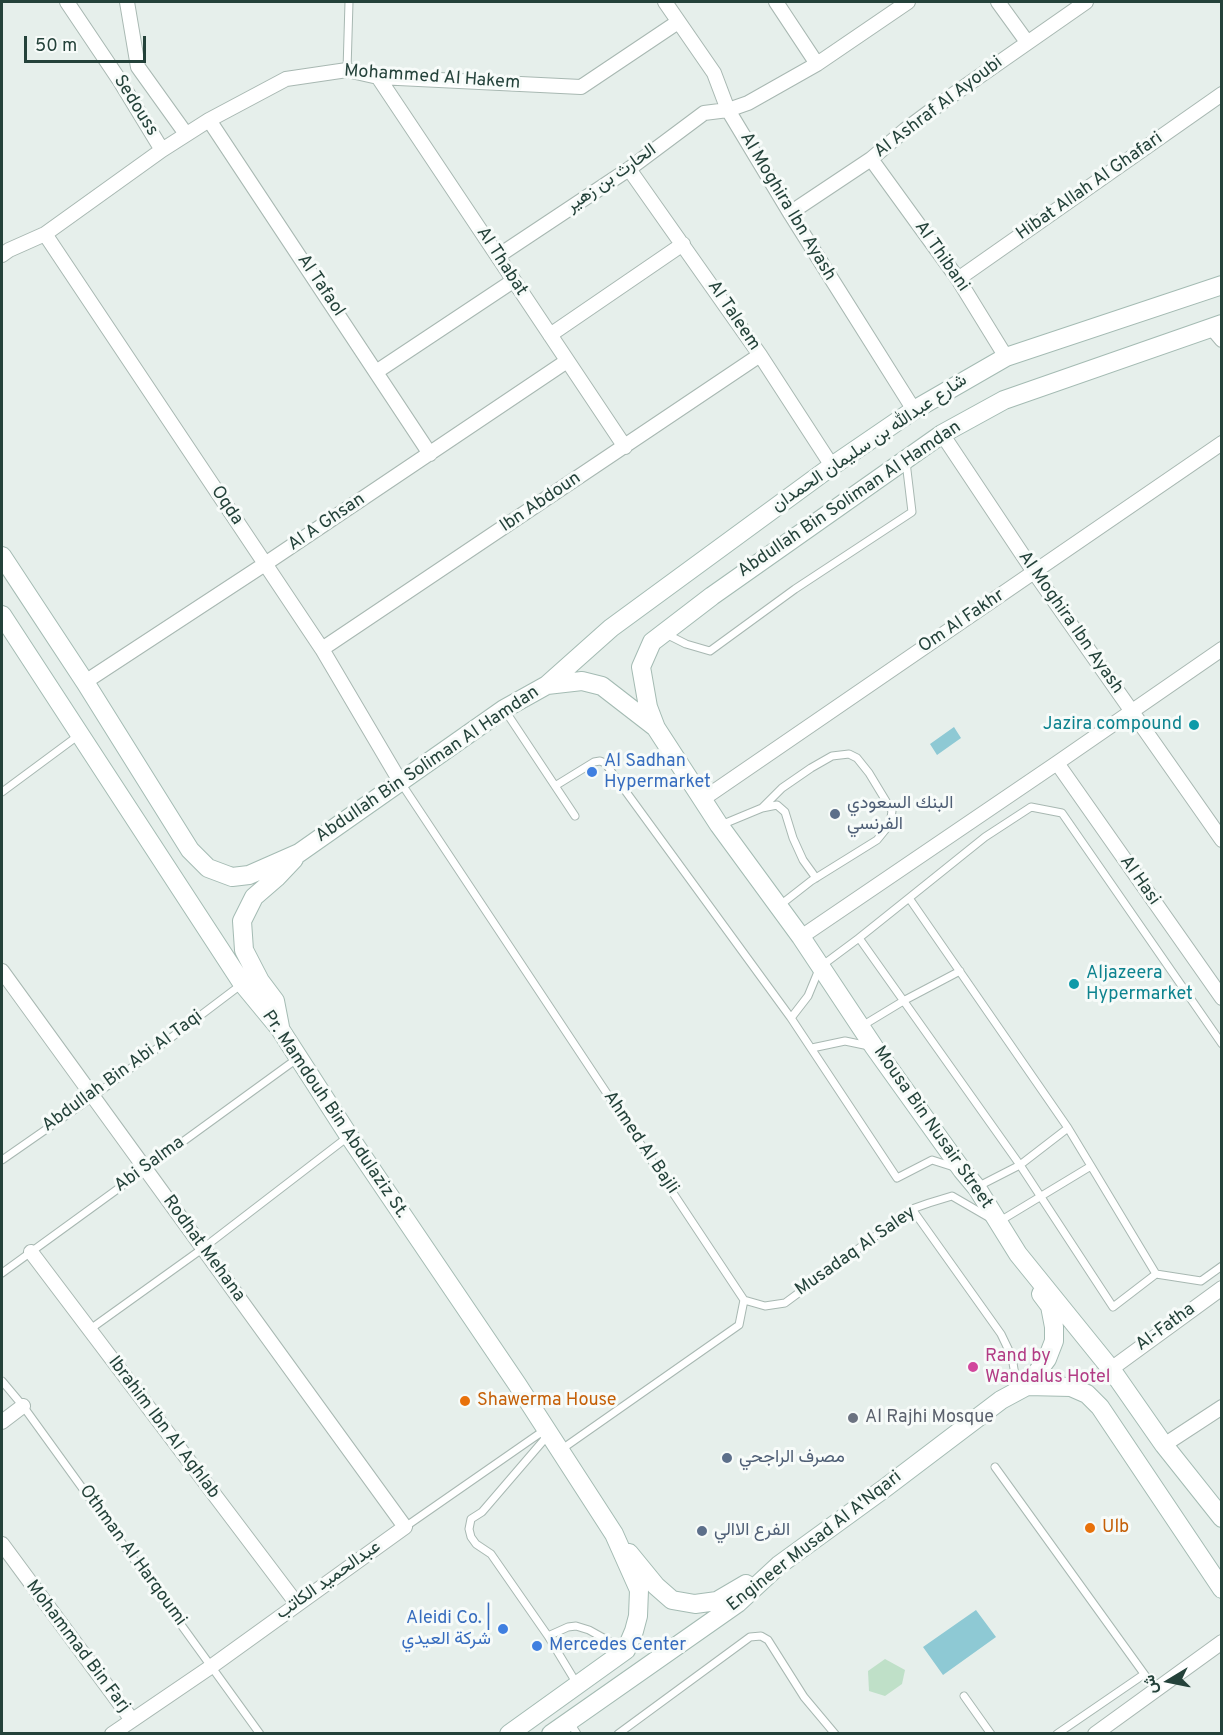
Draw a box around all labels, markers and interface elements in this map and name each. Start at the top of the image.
scale bar [27,24,148,62]
text: 50 m [35,35,77,58]
street label: Al Ashraf Al Ayoubi [871,53,1007,163]
street label: Mohammed Al Hakem [343,61,521,95]
street label: Sedouss [108,72,162,140]
street label: Hibat Allah Al Ghafari [1013,128,1167,246]
street label: Al Moghira Ibn Ayash [734,129,840,285]
street label: الحارث بن زهير [563,140,661,218]
street label: Al Thibani [909,218,973,296]
street label: Al Thabat [471,224,531,300]
street label: Al Tafaol [291,251,349,321]
street label: Al Taleem [702,277,764,355]
street label: شارع عبدالله بن سليمان الحمدان [768,371,972,517]
street label: Abdullah Bin Soliman Al Hamdan [734,417,966,583]
street label: Ibn Abdoun [497,468,585,538]
street label: Oqda [205,482,247,530]
street label: Al A Ghsan [284,489,370,557]
street label: Al Moghira Ibn Ayash [1013,548,1127,698]
street label: Om Al Fakhr [915,585,1009,659]
street label: Abdullah Bin Soliman Al Hamdan [312,682,544,848]
place label: Jazira compound [1043,714,1182,736]
marker: Jazira compound [1187,718,1201,732]
place label: Al Sadhan Hypermarket [604,751,711,794]
marker: Al Sadhan Hypermarket [585,765,599,779]
place label: البنك السعودي الفرنسي [847,793,953,836]
marker: البنك السعودي الفرنسي [828,807,842,821]
street label: Al Hasi [1114,852,1164,910]
place label: Aljazeera Hypermarket [1086,963,1193,1006]
marker: Aljazeera Hypermarket [1067,977,1081,991]
street label: Abdullah Bin Abi Al Taqi [39,1007,207,1137]
street label: Pr. Mamdouh Bin Abdulaziz St. [256,1007,412,1223]
street label: Mousa Bin Nusair Street [868,1043,996,1213]
street label: Ahmed Al Bajli [598,1087,682,1199]
street label: Abi Salma [111,1132,189,1198]
street label: Rodhat Mehana [157,1192,249,1306]
street label: Musadaq Al Saley [792,1202,920,1302]
street label: Al-Fatha [1132,1299,1200,1357]
place label: Rand by Wandalus Hotel [985,1346,1110,1388]
street label: Ibrahim Ibn Al Aghlab [102,1353,224,1503]
marker: Rand by Wandalus Hotel [966,1360,980,1374]
place label: Shawerma House [477,1390,617,1412]
marker: Shawerma House [458,1394,472,1408]
place label: Al Rajhi Mosque [865,1407,994,1429]
marker: Al Rajhi Mosque [846,1411,860,1425]
place label: مصرف الراجحي [739,1447,845,1469]
marker: مصرف الراجحي [720,1451,734,1465]
street label: Engineer Musad Al A'Nqari [723,1467,907,1617]
street label: Othman Al Harqoumi [74,1481,190,1631]
place label: Ulb [1102,1517,1129,1539]
place label: الفرع الاالي [714,1520,790,1542]
marker: Ulb [1083,1521,1097,1535]
marker: الفرع الاالي [695,1524,709,1538]
street label: عبدالحميد الكاتب [272,1537,386,1625]
street label: Mohammad Bin Farj [20,1577,134,1717]
place label: Aleidi Co. | شركة العيدي [402,1608,491,1650]
marker: Aleidi Co. | شركة العيدي [496,1622,510,1636]
place label: Mercedes Center [549,1635,686,1657]
marker: Mercedes Center [530,1639,544,1653]
north arrow [1139,1651,1199,1711]
text: ش [1140,1673,1163,1695]

